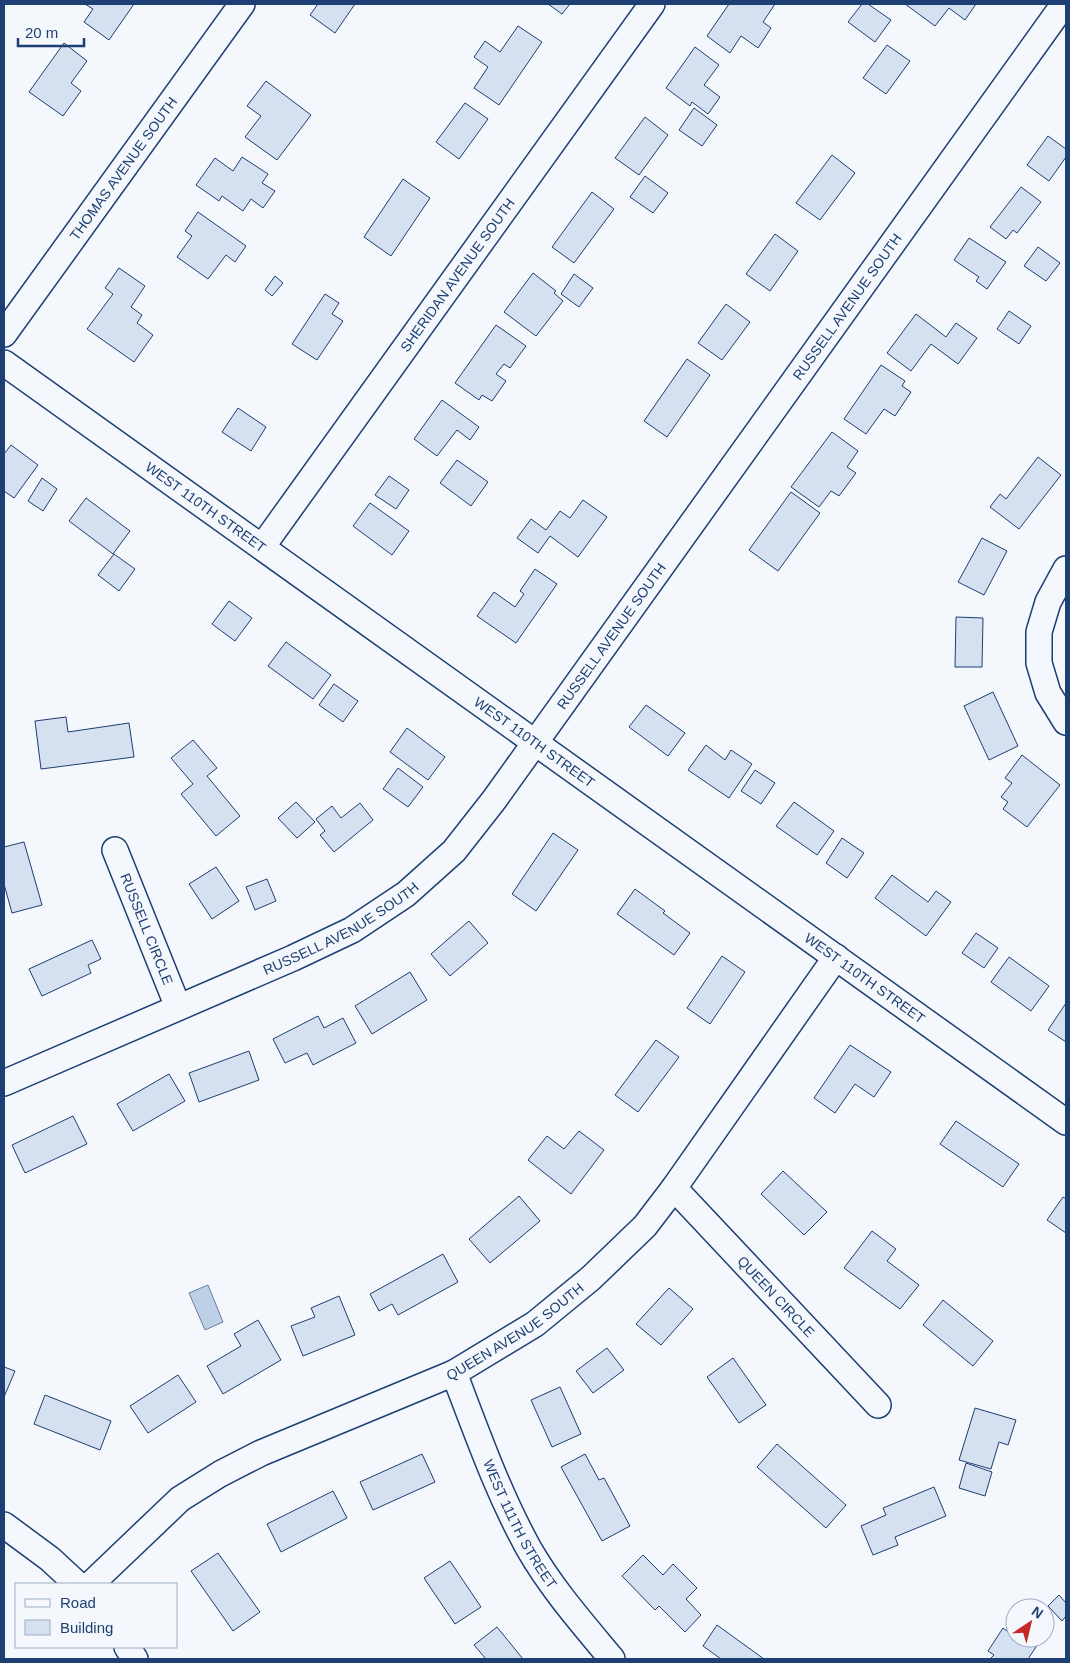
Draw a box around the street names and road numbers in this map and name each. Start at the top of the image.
street label: THOMAS AVENUE SOUTH [66,94,180,243]
street label: SHERIDAN AVENUE SOUTH [397,195,518,355]
street label: RUSSELL AVENUE SOUTH [789,231,905,383]
street label: WEST 110TH STREET [142,459,269,556]
street label: RUSSELL AVENUE SOUTH [554,560,669,712]
street label: WEST 110TH STREET [471,694,598,791]
street label: RUSSELL CIRCLE [117,871,176,987]
street label: RUSSELL AVENUE SOUTH [261,879,422,978]
street label: WEST 110TH STREET [801,930,928,1027]
street label: QUEEN CIRCLE [734,1253,818,1340]
street label: QUEEN AVENUE SOUTH [444,1280,587,1383]
street label: WEST 111TH STREET [480,1457,560,1592]

